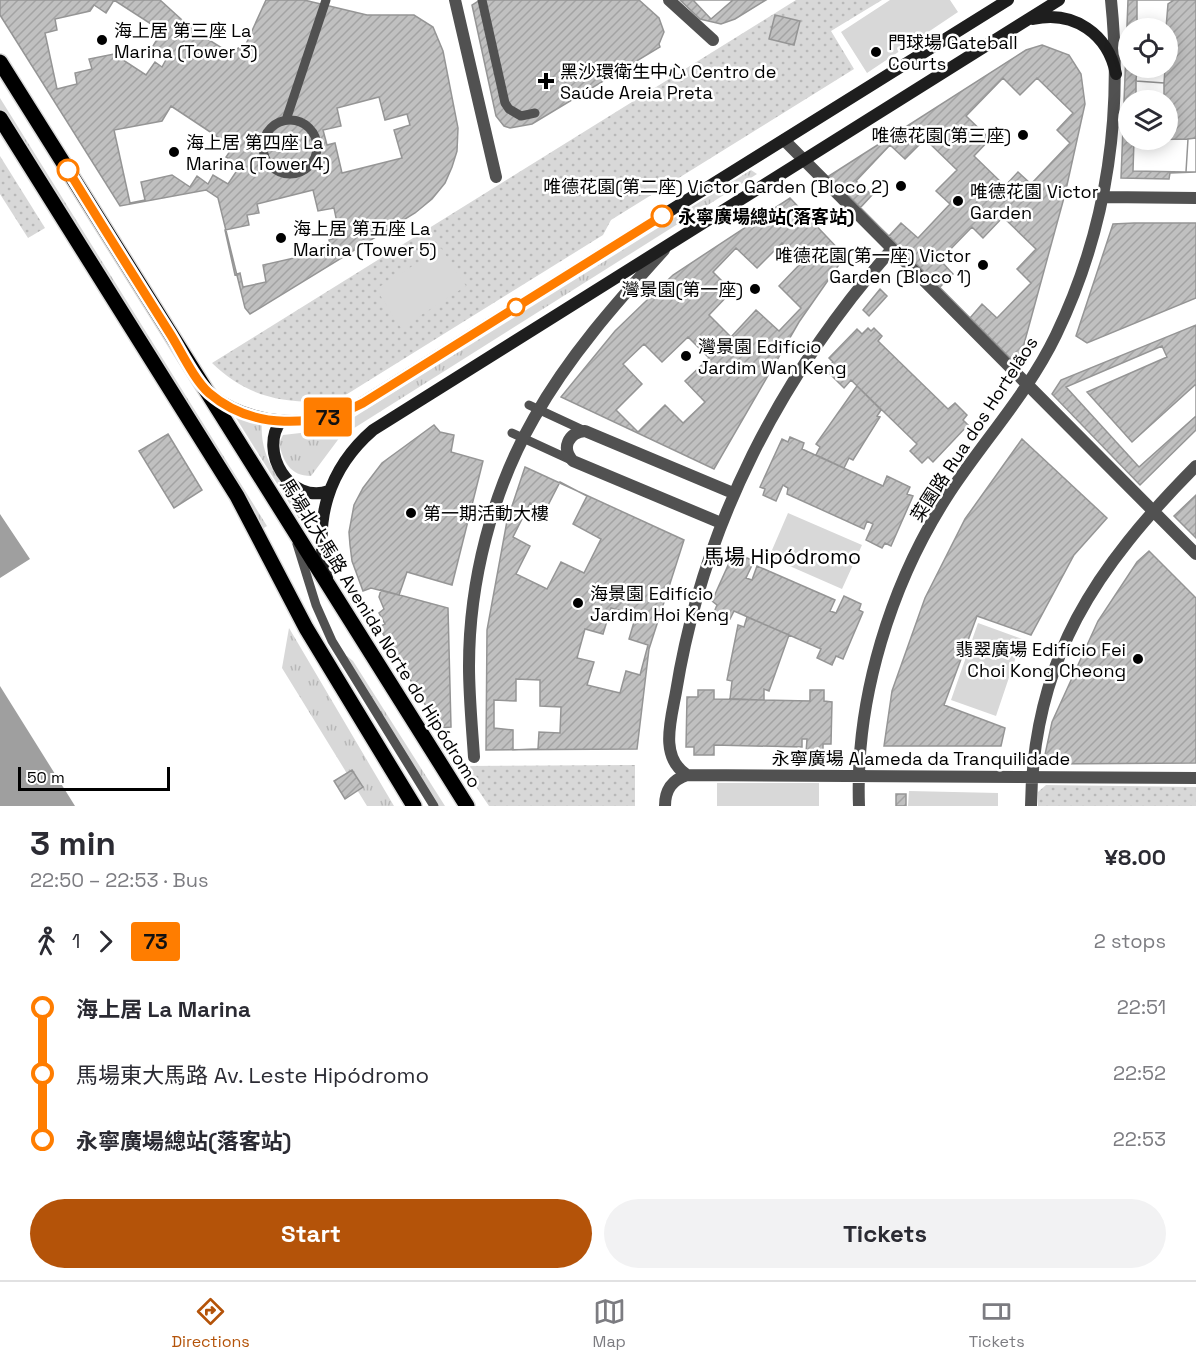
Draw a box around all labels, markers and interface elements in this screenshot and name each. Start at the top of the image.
map controls [1118,18,1178,150]
button: locate [1118,18,1178,78]
place label: 海上居 第三座 La Marina (Tower 3) [114,19,258,63]
place label: 門球場 Gateball Courts [888,31,1018,75]
marker: 海上居 第三座 La Marina (Tower 3) [95,33,109,47]
marker: 門球場 Gateball Courts [869,45,883,59]
place label: 黑沙環衛生中心 Centro de Saúde Areia Preta [560,60,776,104]
marker: 黑沙環衛生中心 Centro de Saúde Areia Preta [537,72,555,90]
button: layers [1118,90,1178,150]
place label: 唯德花園(第三座) [871,124,1011,147]
marker: 唯德花園(第三座) [1016,128,1030,142]
place label: 海上居 第四座 La Marina (Tower 4) [186,131,330,175]
marker: 海上居 第四座 La Marina (Tower 4) [167,145,181,159]
unlabelled marker [57,159,79,181]
place label: 唯德花園(第二座) Victor Garden (Bloco 2) [543,175,889,198]
marker: 唯德花園(第二座) Victor Garden (Bloco 2) [894,179,908,193]
place label: 唯德花園 Victor Garden [970,180,1099,224]
marker: 唯德花園 Victor Garden [951,194,965,208]
marker: 永寧廣場總站(落客站) [651,205,673,227]
place label: 永寧廣場總站(落客站) [678,205,854,228]
place label: 海上居 第五座 La Marina (Tower 5) [293,217,437,261]
marker: 海上居 第五座 La Marina (Tower 5) [274,231,288,245]
place label: 唯德花園(第一座) Victor Garden (Bloco 1) [775,244,971,288]
marker: 唯德花園(第一座) Victor Garden (Bloco 1) [976,258,990,272]
place label: 灣景園(第一座) [621,278,743,301]
marker: 灣景園(第一座) [748,282,762,296]
unlabelled marker [507,298,525,316]
street label: 菜園路 Rua dos Hortelãos [905,332,1043,526]
place label: 灣景園 Edifício Jardim Wan Keng [698,335,846,379]
marker: 灣景園 Edifício Jardim Wan Keng [679,349,693,363]
line badge: 73 [301,398,355,436]
text: 73 [316,404,340,431]
street label: 馬場北大馬路 Avenida Norte do Hipódromo [276,474,486,792]
place label: 第一期活動大樓 [423,502,549,525]
marker: 第一期活動大樓 [404,506,418,520]
district label: 馬場 Hipódromo [703,543,861,570]
place label: 海景園 Edifício Jardim Hoi Keng [590,582,729,626]
marker: 海景園 Edifício Jardim Hoi Keng [571,596,585,610]
place label: 翡翠廣場 Edifício Fei Choi Kong Cheong [955,638,1126,682]
marker: 翡翠廣場 Edifício Fei Choi Kong Cheong [1131,652,1145,666]
street label: 永寧廣場 Alameda da Tranquilidade [772,747,1070,770]
scale bar [18,764,170,792]
text: 50 m [27,767,65,788]
text: 3 min [30,823,116,865]
text: ¥8.00 [1104,843,1166,871]
text: 22:50 – 22:53 · Bus [30,867,209,893]
icon: walk [30,925,63,958]
icon: forward [89,925,122,958]
text: 1 [72,928,80,954]
text: 73 [143,928,168,955]
text: 2 stops [1094,928,1166,954]
text: 22:51 [1117,994,1166,1020]
text: 海上居 La Marina [76,995,251,1023]
text: 22:52 [1113,1060,1166,1086]
text: 馬場東大馬路 Av. Leste Hipódromo [76,1061,429,1089]
text: 22:53 [1113,1126,1166,1152]
text: 永寧廣場總站(落客站) [76,1127,291,1155]
button: Start [30,1199,592,1268]
button: Tickets [604,1199,1166,1268]
tab: Directions [171,1295,250,1352]
tab: Map [593,1295,626,1352]
tab: Tickets [969,1295,1025,1352]

